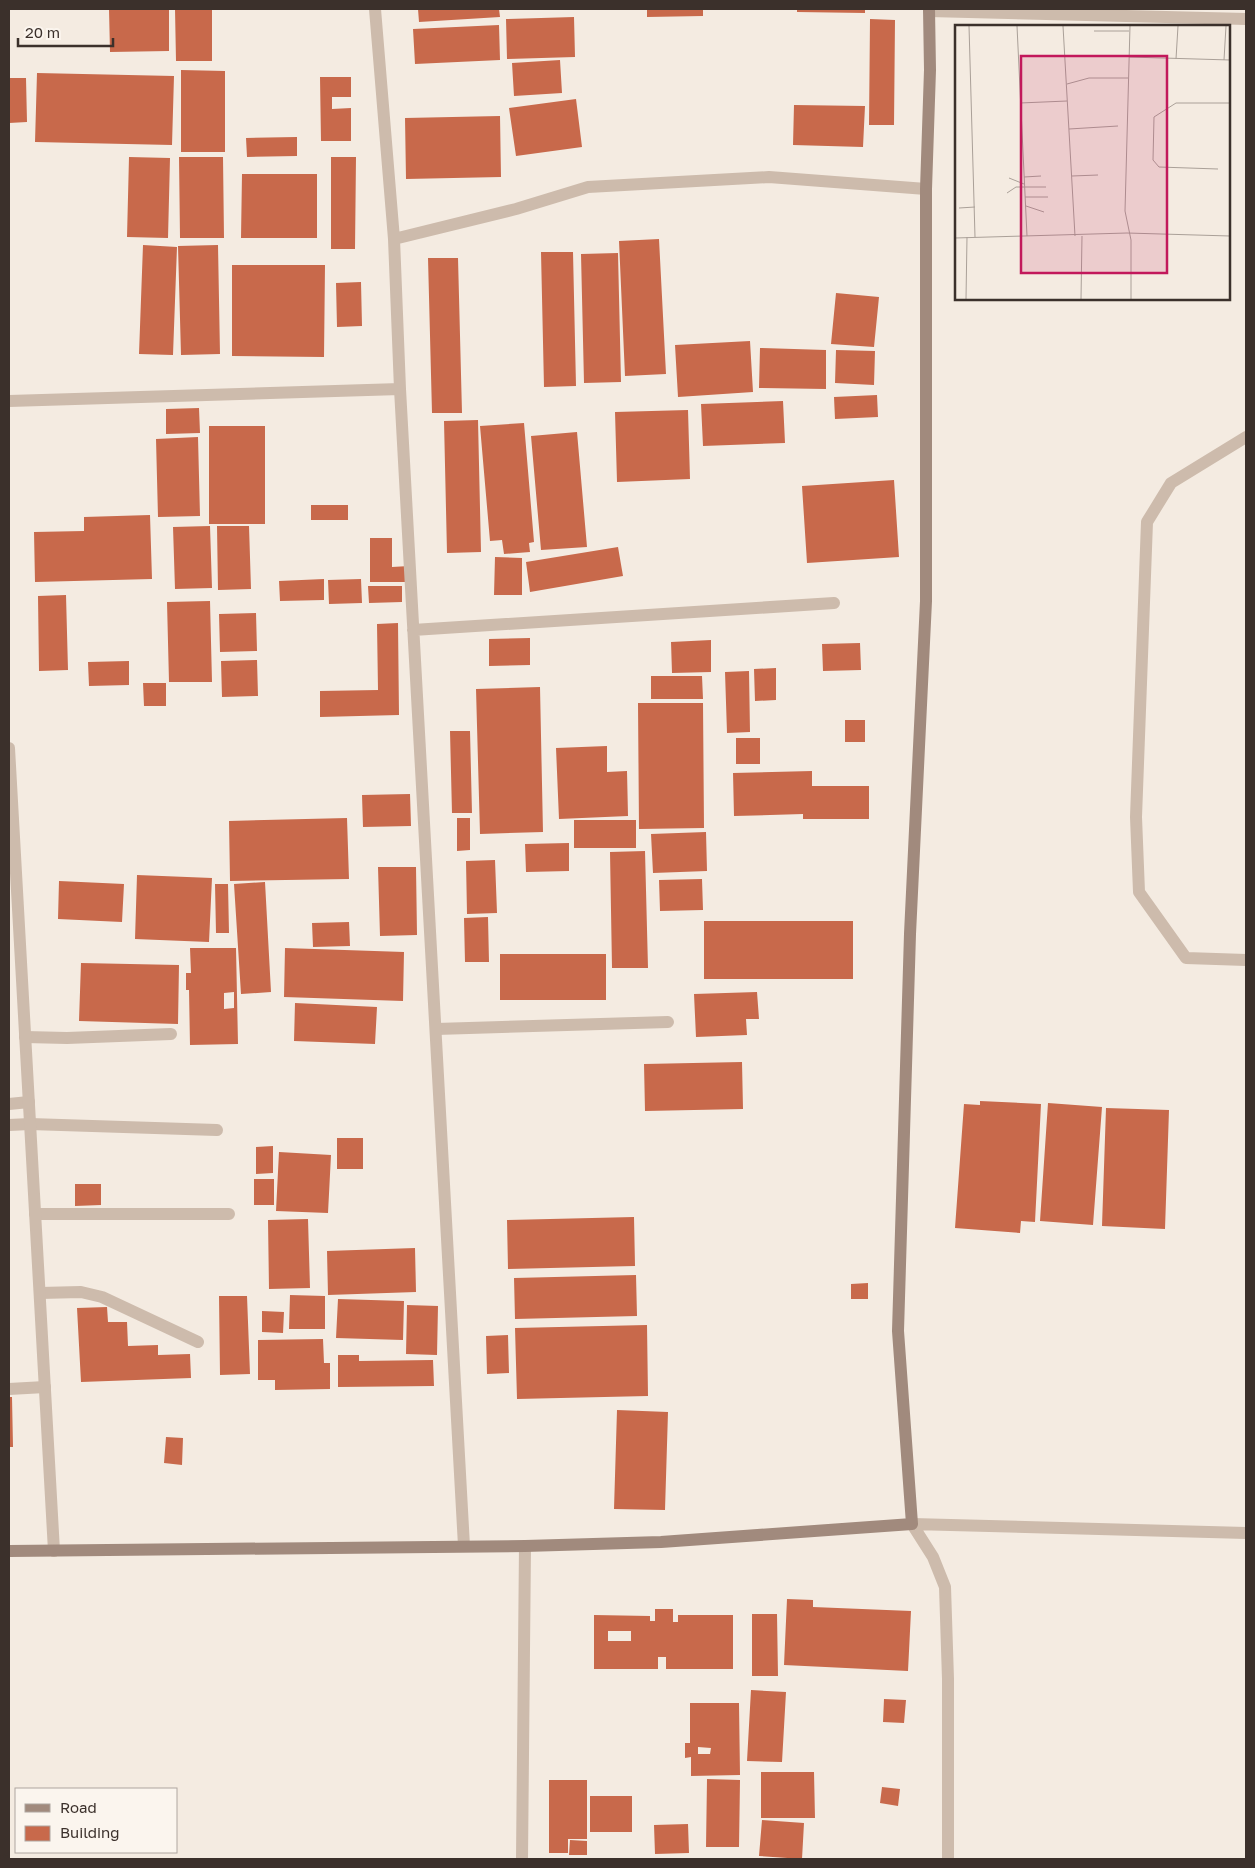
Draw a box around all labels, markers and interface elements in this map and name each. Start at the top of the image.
scale bar [18,15,112,47]
text: 20 m [25,23,60,41]
inset map [955,25,1230,300]
legend [15,1788,178,1853]
text: Road [60,1798,97,1816]
text: Building [60,1823,120,1841]

